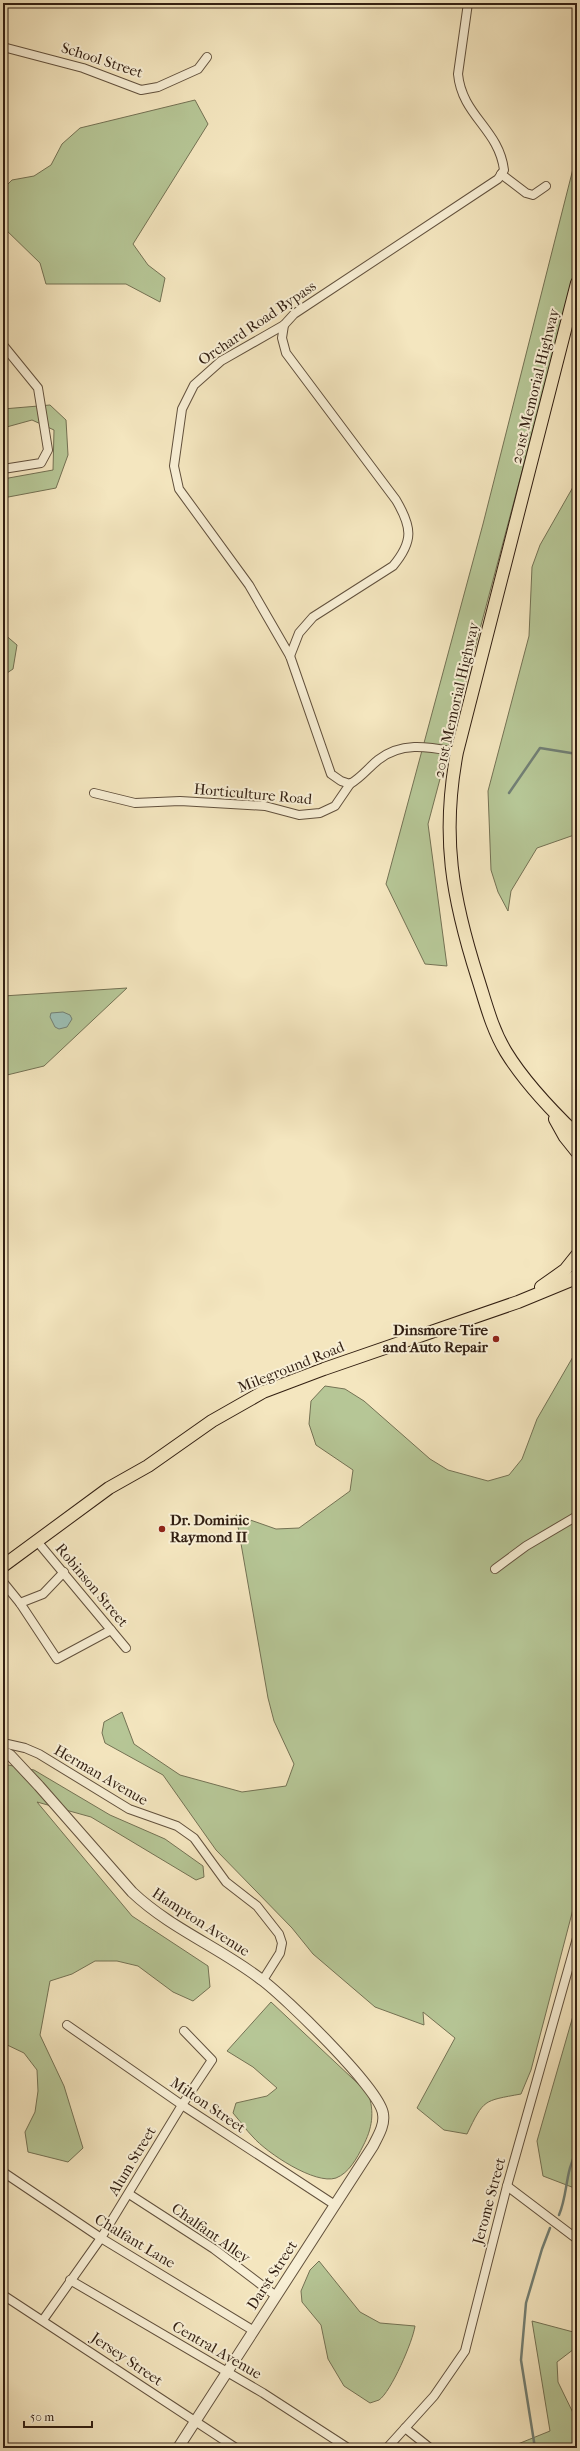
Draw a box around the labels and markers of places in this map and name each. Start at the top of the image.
place label: Dinsmore Tire and Auto Repair [383,1321,489,1356]
marker: Dinsmore Tire and Auto Repair [491,1334,501,1344]
place label: Dr. Dominic Raymond II [170,1511,249,1546]
marker: Dr. Dominic Raymond II [157,1524,167,1534]

